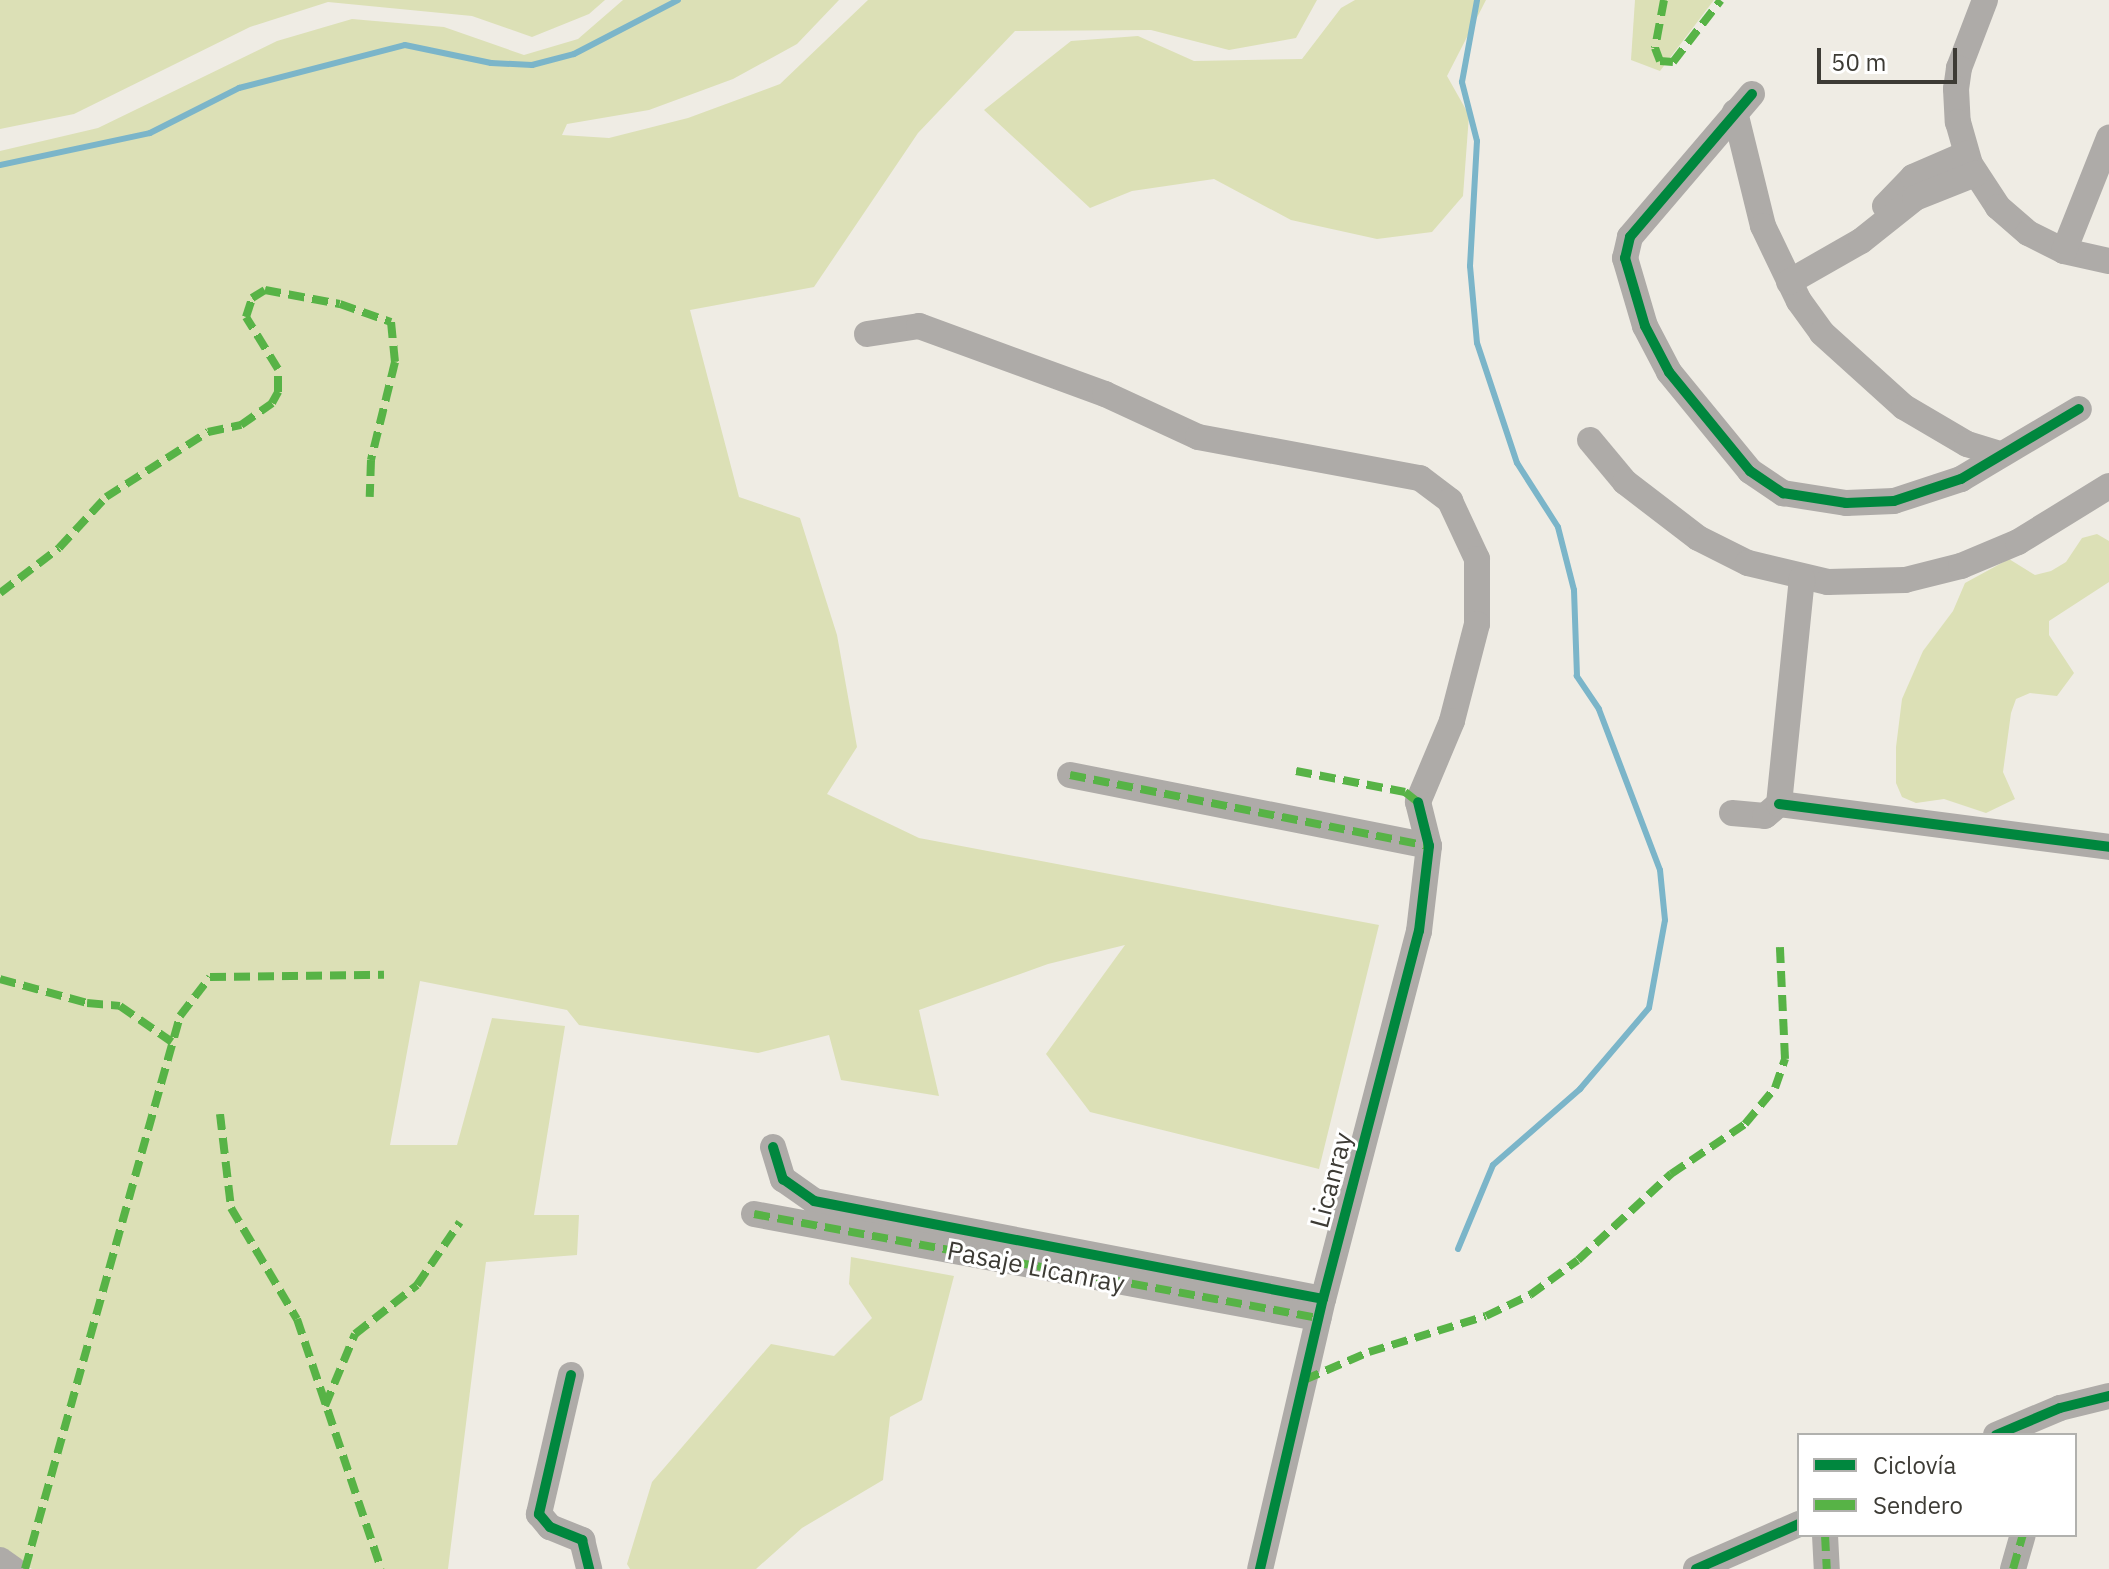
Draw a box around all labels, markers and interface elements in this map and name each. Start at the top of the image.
scale bar [1821,32,1961,82]
text: 50 m [1831,46,1886,78]
street label: Licanray [1303,1129,1359,1231]
street label: Pasaje Licanray [945,1234,1127,1300]
legend [1797,1433,2077,1537]
text: Ciclovía [1873,1449,1956,1481]
text: Sendero [1873,1489,1963,1521]

